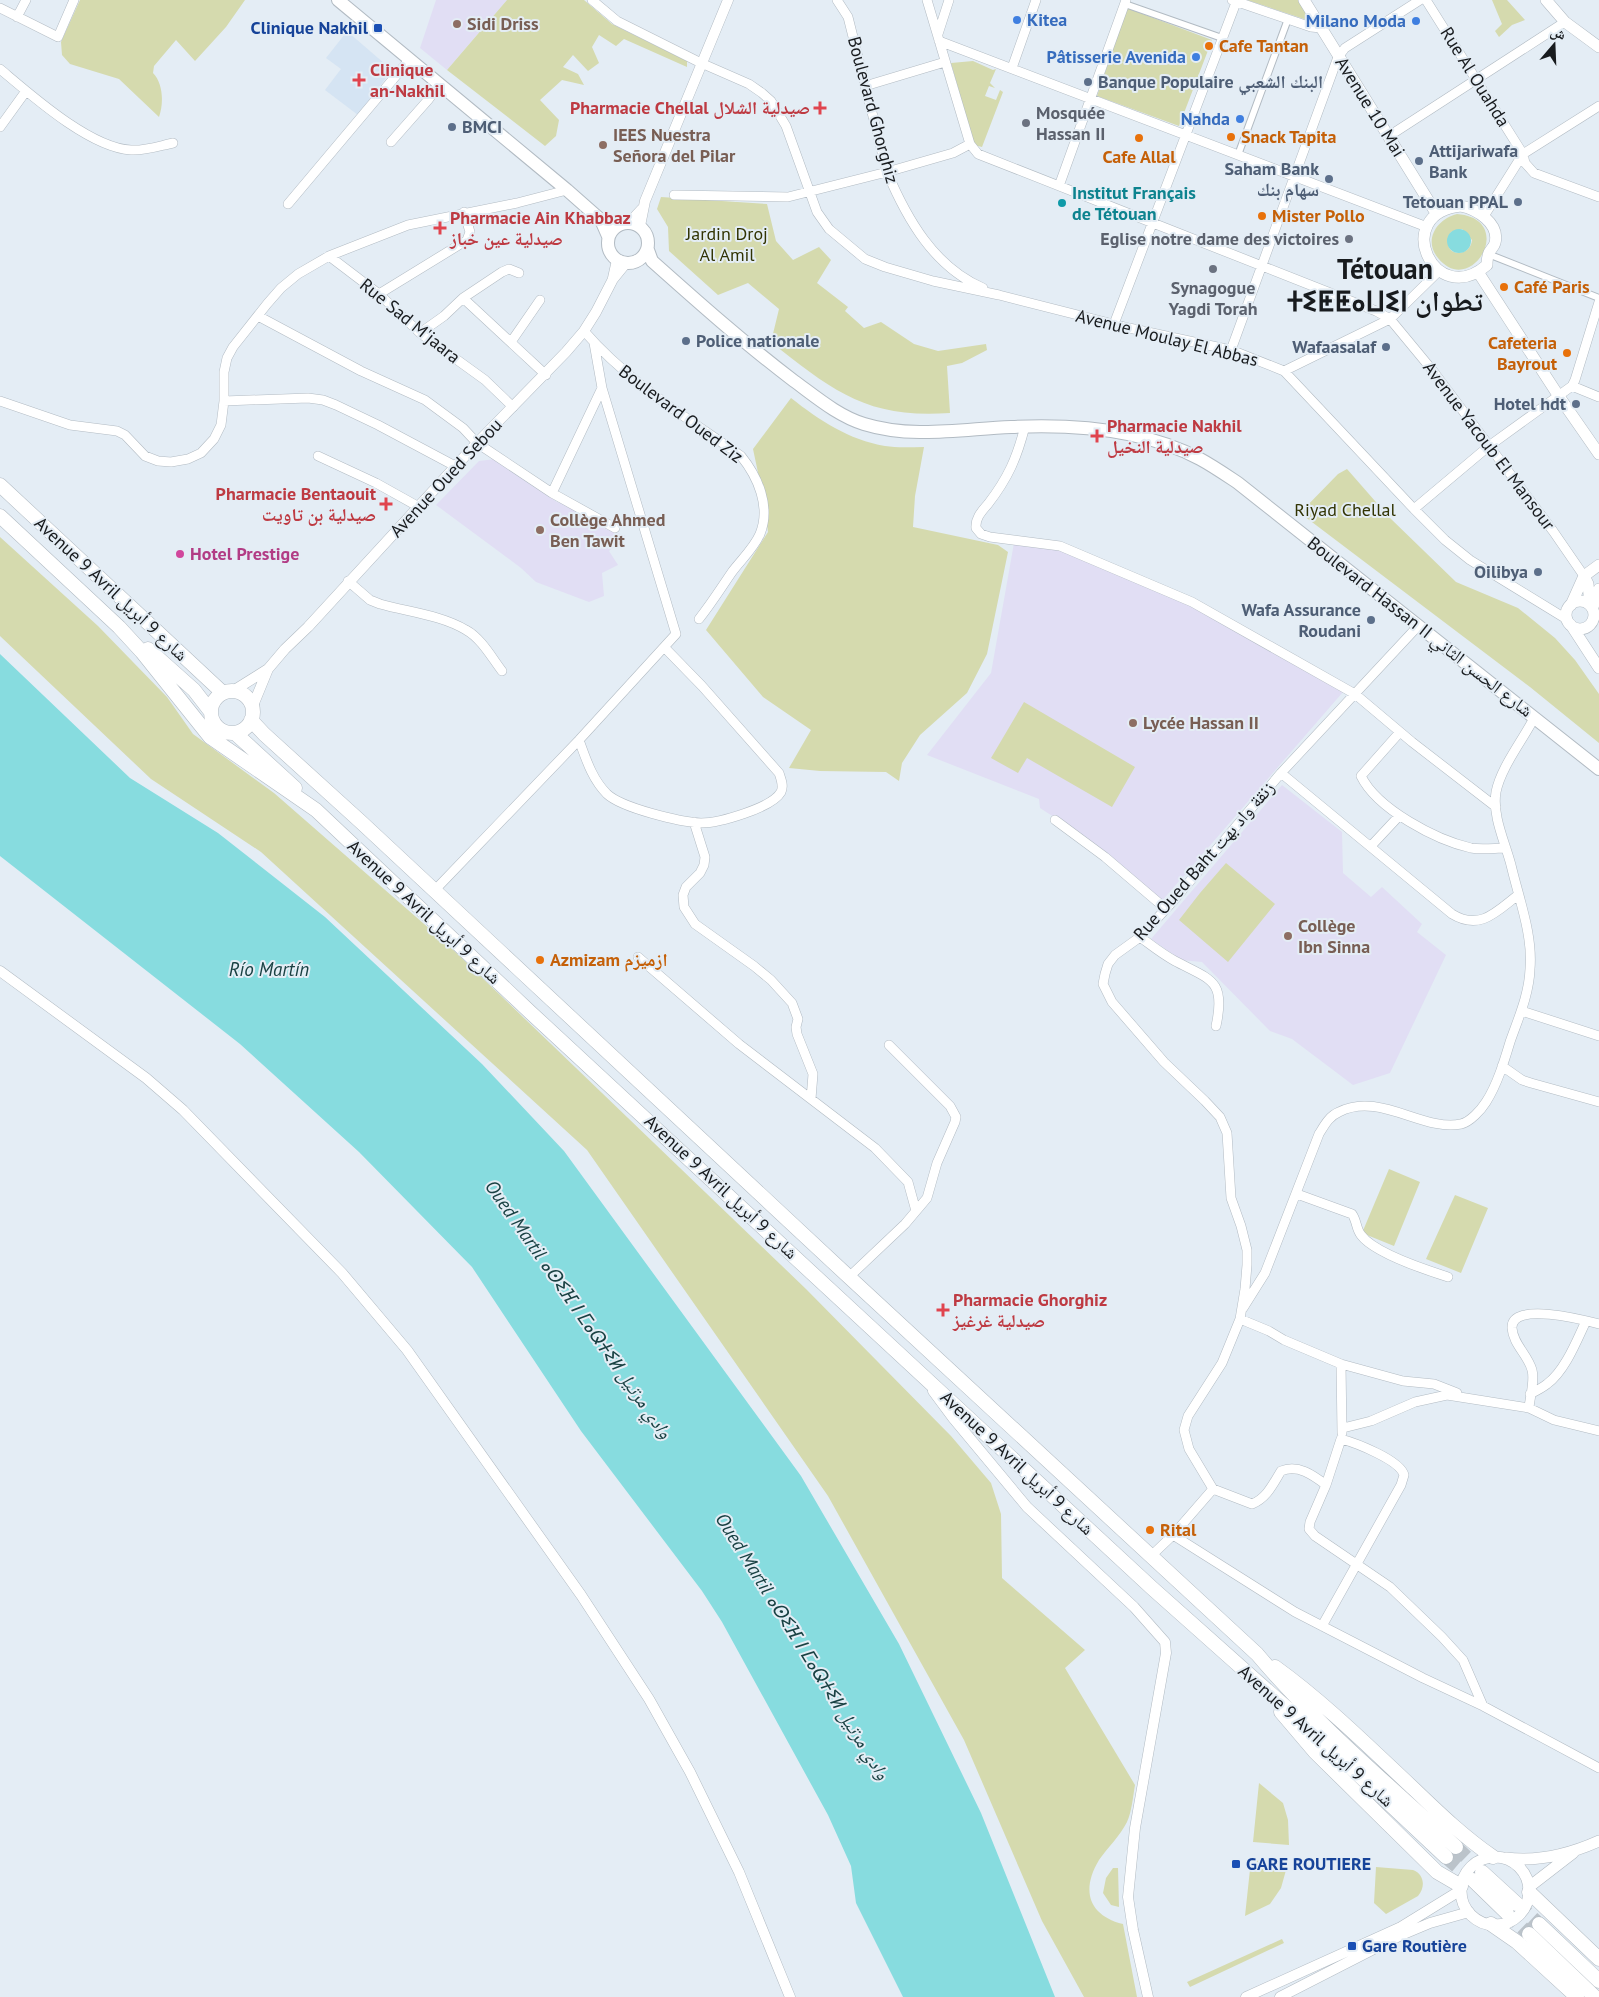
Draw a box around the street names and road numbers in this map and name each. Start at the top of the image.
street label: Rue Al Ouahda [1436,22,1515,131]
street label: Boulevard Ghorghiz [843,34,904,186]
street label: Avenue 10 Mai [1331,53,1410,161]
street label: Rue Sad M'jaara [355,273,465,368]
street label: Avenue Moulay El Abbas [1074,304,1261,371]
street label: Avenue Yacoub El Mansour [1418,357,1560,535]
street label: Boulevard Oued Ziz [614,359,748,468]
street label: Avenue Oued Sebou [385,413,507,542]
street label: Avenue 9 Avril شارع 9 أبريل [30,511,193,666]
street label: Boulevard Hassan II شارع الحسن الثاني [1301,531,1538,725]
street label: Rue Oued Baht زنقة واد بهت [1128,776,1279,945]
street label: Avenue 9 Avril شارع 9 أبريل [343,834,506,989]
street label: Avenue 9 Avril شارع 9 أبريل [640,1109,803,1264]
street label: Avenue 9 Avril شارع 9 أبريل [936,1385,1099,1540]
street label: Avenue 9 Avril شارع 9 أبريل [1234,1660,1399,1812]

